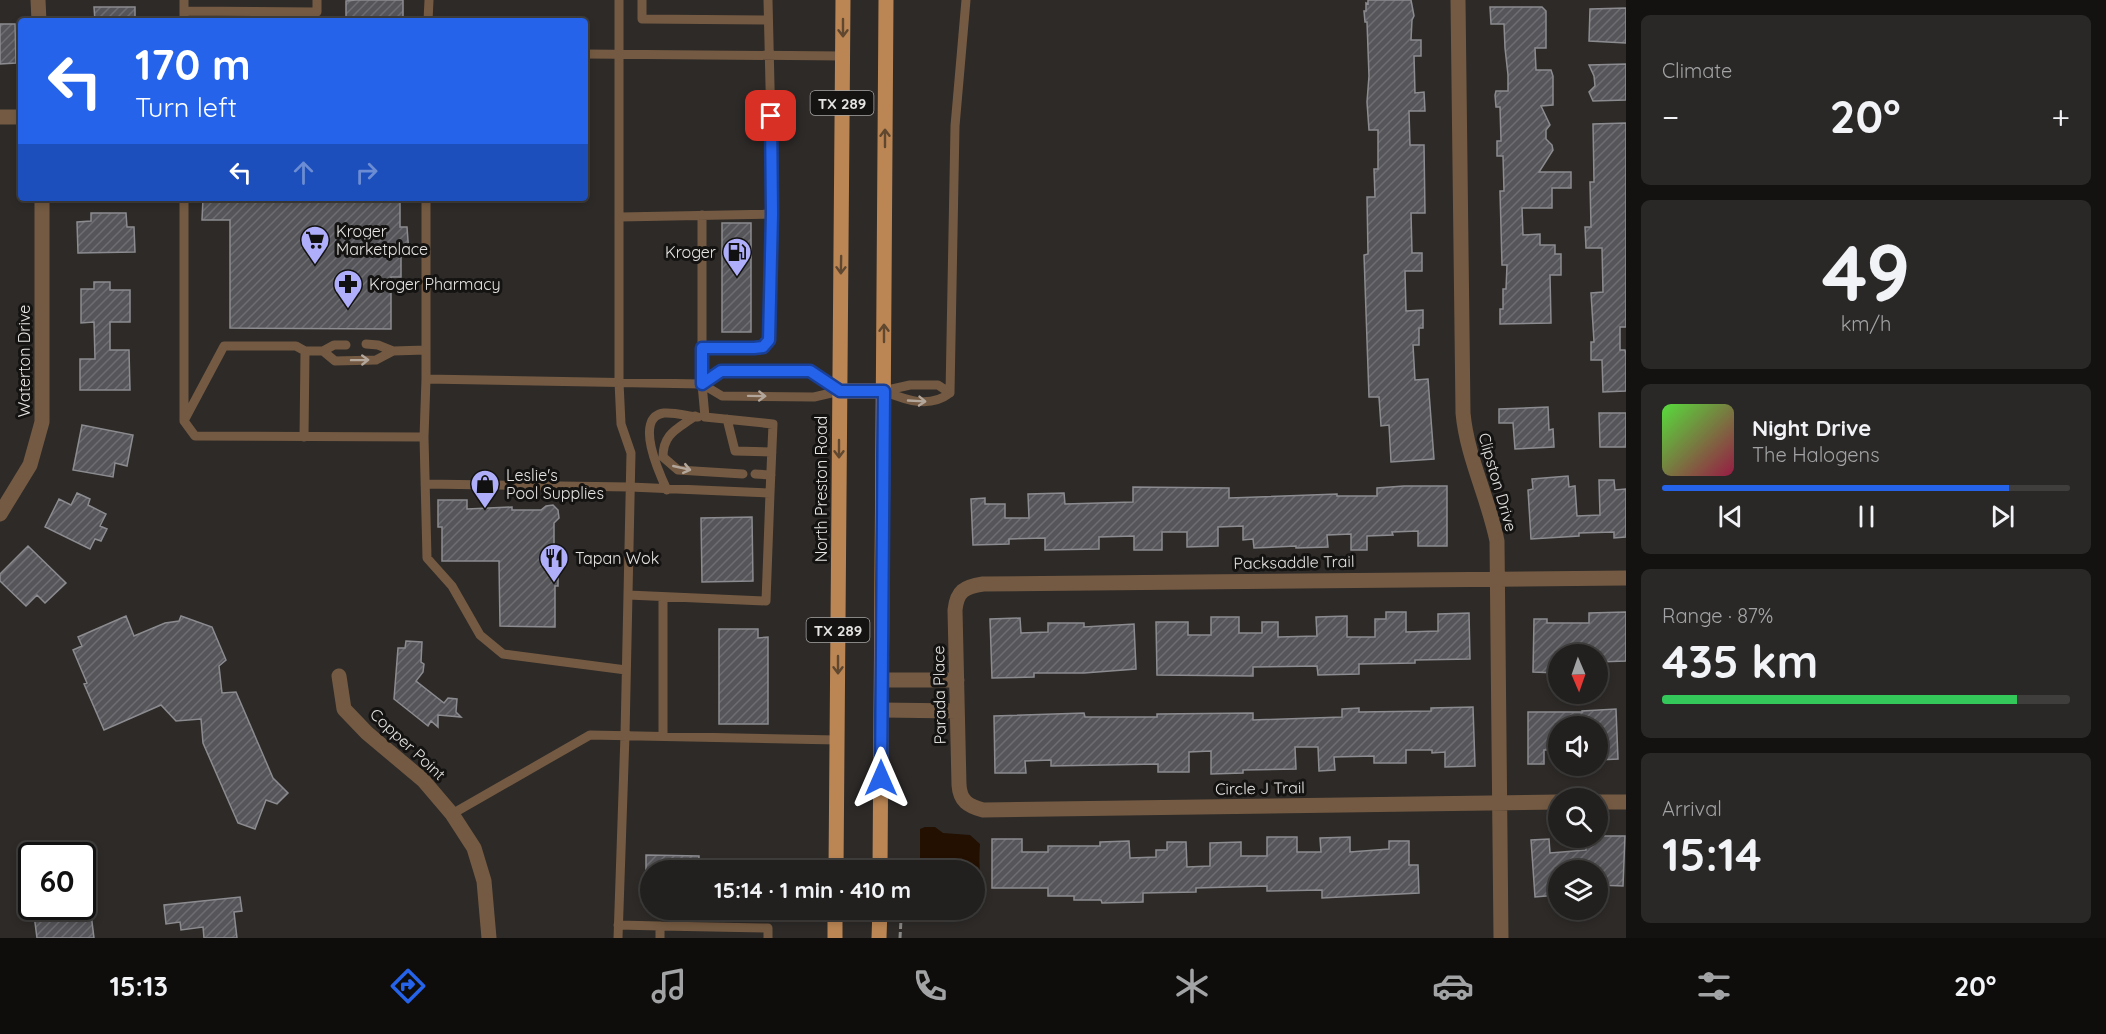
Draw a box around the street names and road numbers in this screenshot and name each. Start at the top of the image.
road number: TX 289 [810,91,874,115]
street label: Waterton Drive [14,305,34,417]
street label: North Preston Road [811,416,831,562]
street label: Clipston Drive [1474,430,1522,534]
street label: Packsaddle Trail [1233,551,1355,573]
road number: TX 289 [806,618,870,642]
street label: Parada Place [928,645,950,745]
street label: Copper Point [366,704,450,784]
street label: Circle J Trail [1215,777,1305,799]

